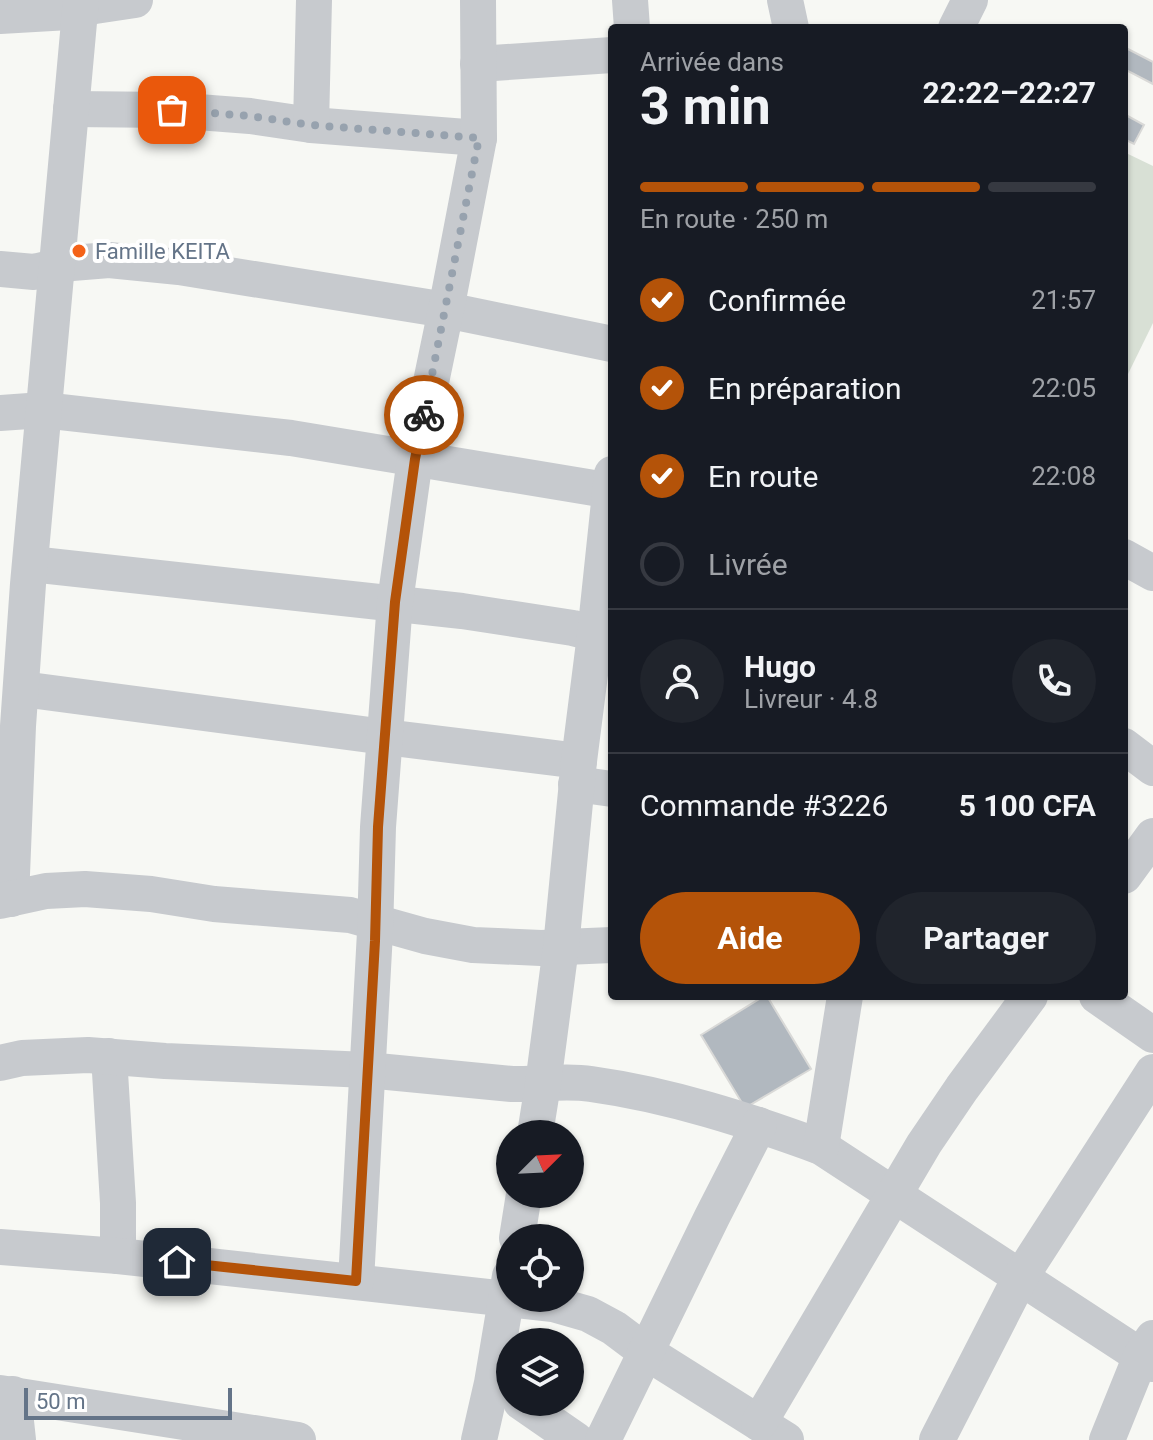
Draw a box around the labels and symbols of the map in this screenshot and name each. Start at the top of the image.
pin [138,76,206,144]
place label: Famille KEITA [95,239,230,264]
marker: Famille KEITA [70,242,88,260]
courier [384,375,464,455]
north arrow [496,1120,584,1208]
pin [143,1228,211,1296]
scale bar [24,1384,232,1420]

